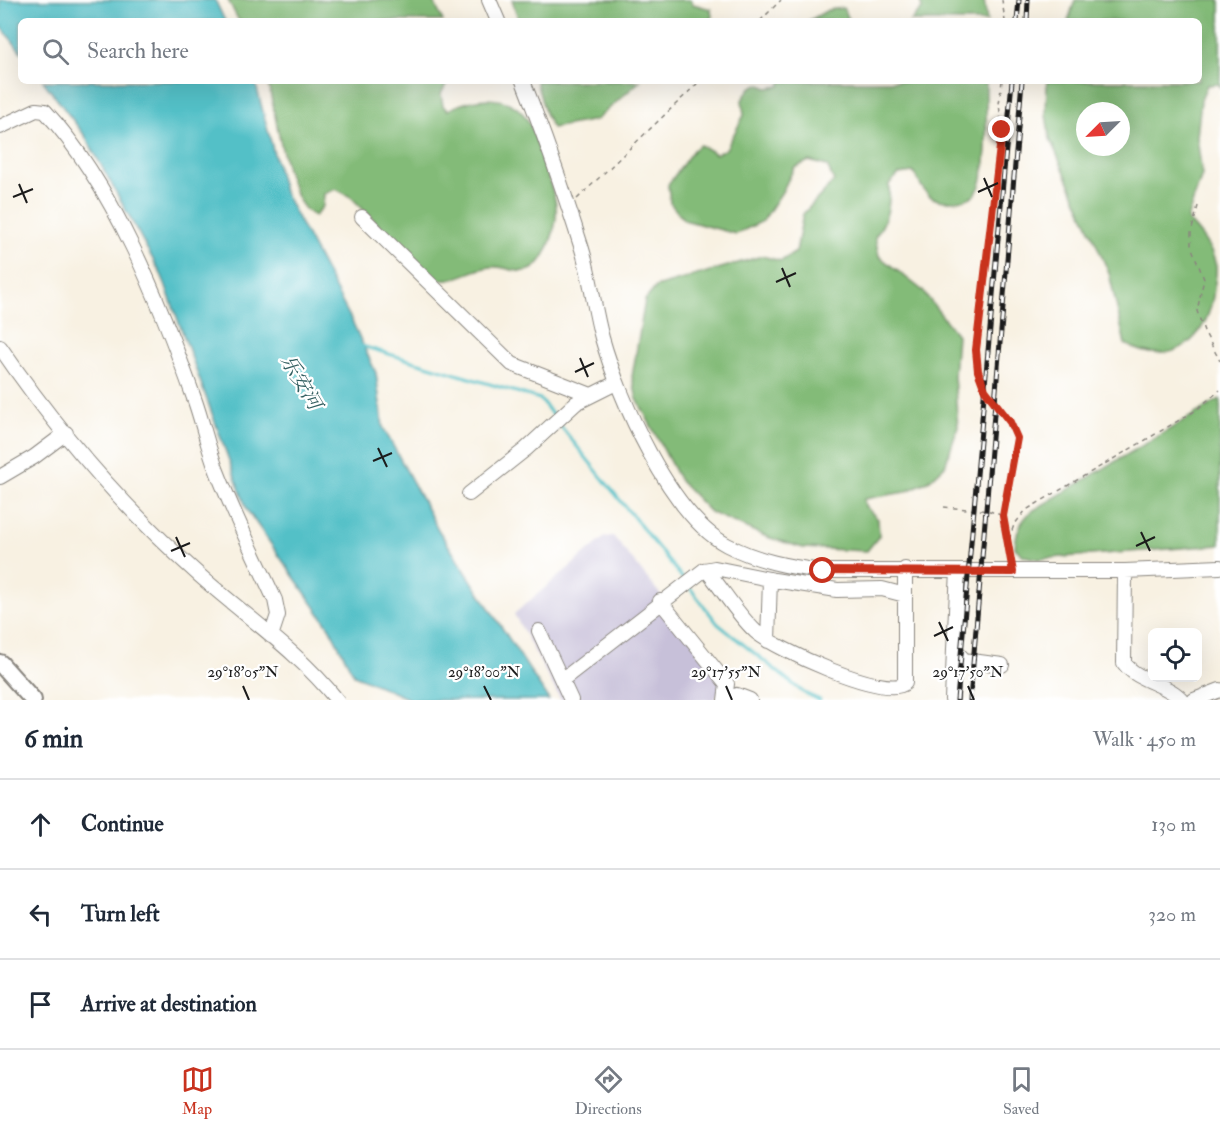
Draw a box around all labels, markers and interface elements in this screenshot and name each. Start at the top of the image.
search box [18,18,1202,84]
icon: search [39,35,72,68]
text: Search here [87,37,189,65]
north arrow [1076,102,1130,156]
route end [988,116,1014,142]
water label: 乐安河 [275,350,329,417]
route start [809,557,835,583]
map controls [1148,628,1202,682]
button: locate [1148,628,1202,682]
text: 29°18'05"N [207,663,279,682]
text: 29°18'00"N [448,663,521,682]
text: 29°17'55"N [691,663,761,682]
text: 29°17'50"N [933,663,1004,682]
text: 6 min [24,723,83,755]
text: Walk · 450 m [1093,727,1196,752]
icon: ahead [24,808,57,841]
text: Continue [81,810,164,838]
text: 130 m [1151,812,1196,837]
icon: left [24,898,57,931]
text: Turn left [81,900,160,928]
text: 320 m [1148,902,1196,927]
icon: arrive [24,988,57,1021]
text: Arrive at destination [81,990,257,1018]
tab: Map [181,1063,214,1119]
tab: Directions [575,1063,642,1119]
tab: Saved [1003,1063,1039,1119]

